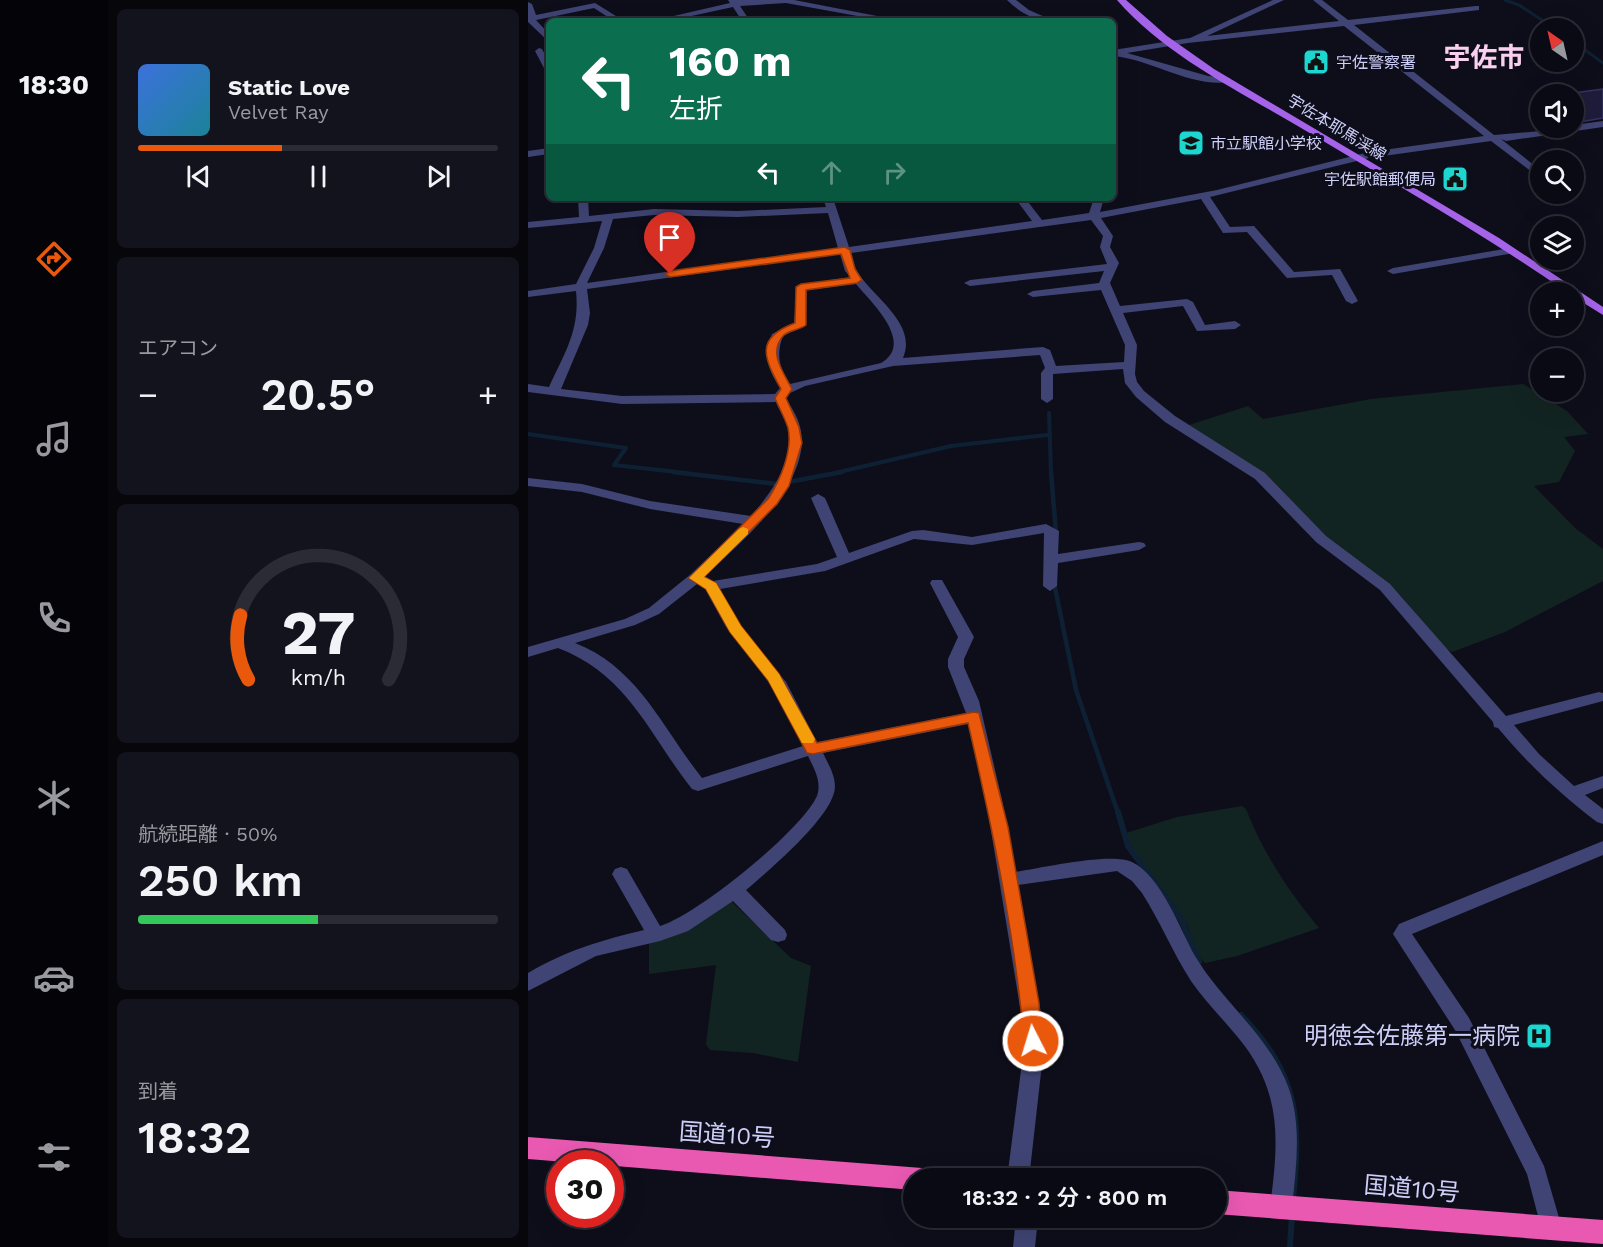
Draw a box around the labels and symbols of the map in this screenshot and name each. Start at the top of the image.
north arrow [1530,18,1584,72]
district label: 宇佐市 [1444,42,1525,74]
public building icon: 宇佐警察署 [1301,47,1331,77]
place label: 宇佐警察署 [1336,53,1416,72]
street label: 宇佐本耶馬渓線 [1284,90,1390,164]
school or university icon: 市立駅館小学校 [1176,128,1206,158]
place label: 市立駅館小学校 [1210,134,1322,153]
public building icon: 宇佐駅館郵便局 [1440,164,1470,194]
place label: 宇佐駅館郵便局 [1324,170,1436,189]
pin [644,212,695,274]
position arrow [1001,1009,1065,1073]
hospital icon: 明徳会佐藤第一病院 [1524,1021,1554,1051]
place label: 明徳会佐藤第一病院 [1304,1022,1520,1050]
street label: 国道10号 [678,1118,776,1152]
speed limit sign: 30 [546,1150,624,1228]
street label: 国道10号 [1363,1171,1461,1207]

